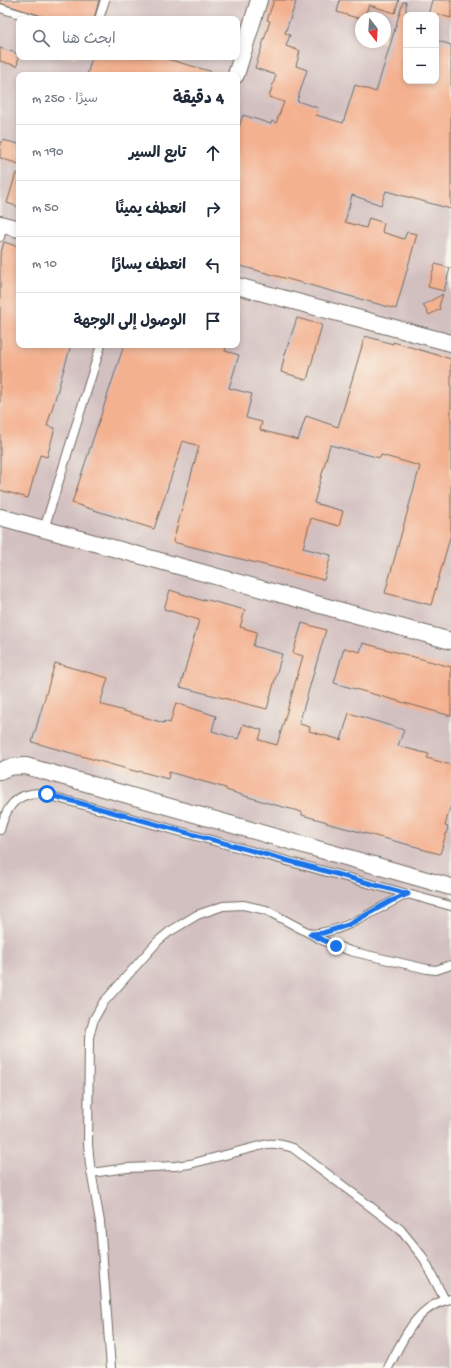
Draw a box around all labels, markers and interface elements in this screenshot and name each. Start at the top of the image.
north arrow [355,12,391,48]
map controls [403,12,439,84]
button: + [403,12,439,48]
search box [16,16,240,60]
icon: search [30,27,52,49]
text: ابحث هنا [62,31,116,49]
button: − [403,48,439,84]
text: 4 دقيقة [173,90,224,110]
text: سيرًا · 250 m [32,92,98,107]
icon: ahead [202,142,224,164]
text: 190 m [32,145,63,160]
text: تابع السير [129,145,186,163]
icon: right [202,198,224,220]
text: 50 m [32,201,59,216]
text: انعطف يمينًا [115,201,186,219]
icon: left [202,254,224,276]
text: 10 m [32,257,57,272]
text: انعطف يسارًا [112,257,186,275]
icon: arrive [202,310,224,332]
text: الوصول إلى الوجهة [73,313,186,331]
route start [38,785,56,803]
route end [327,937,345,955]

